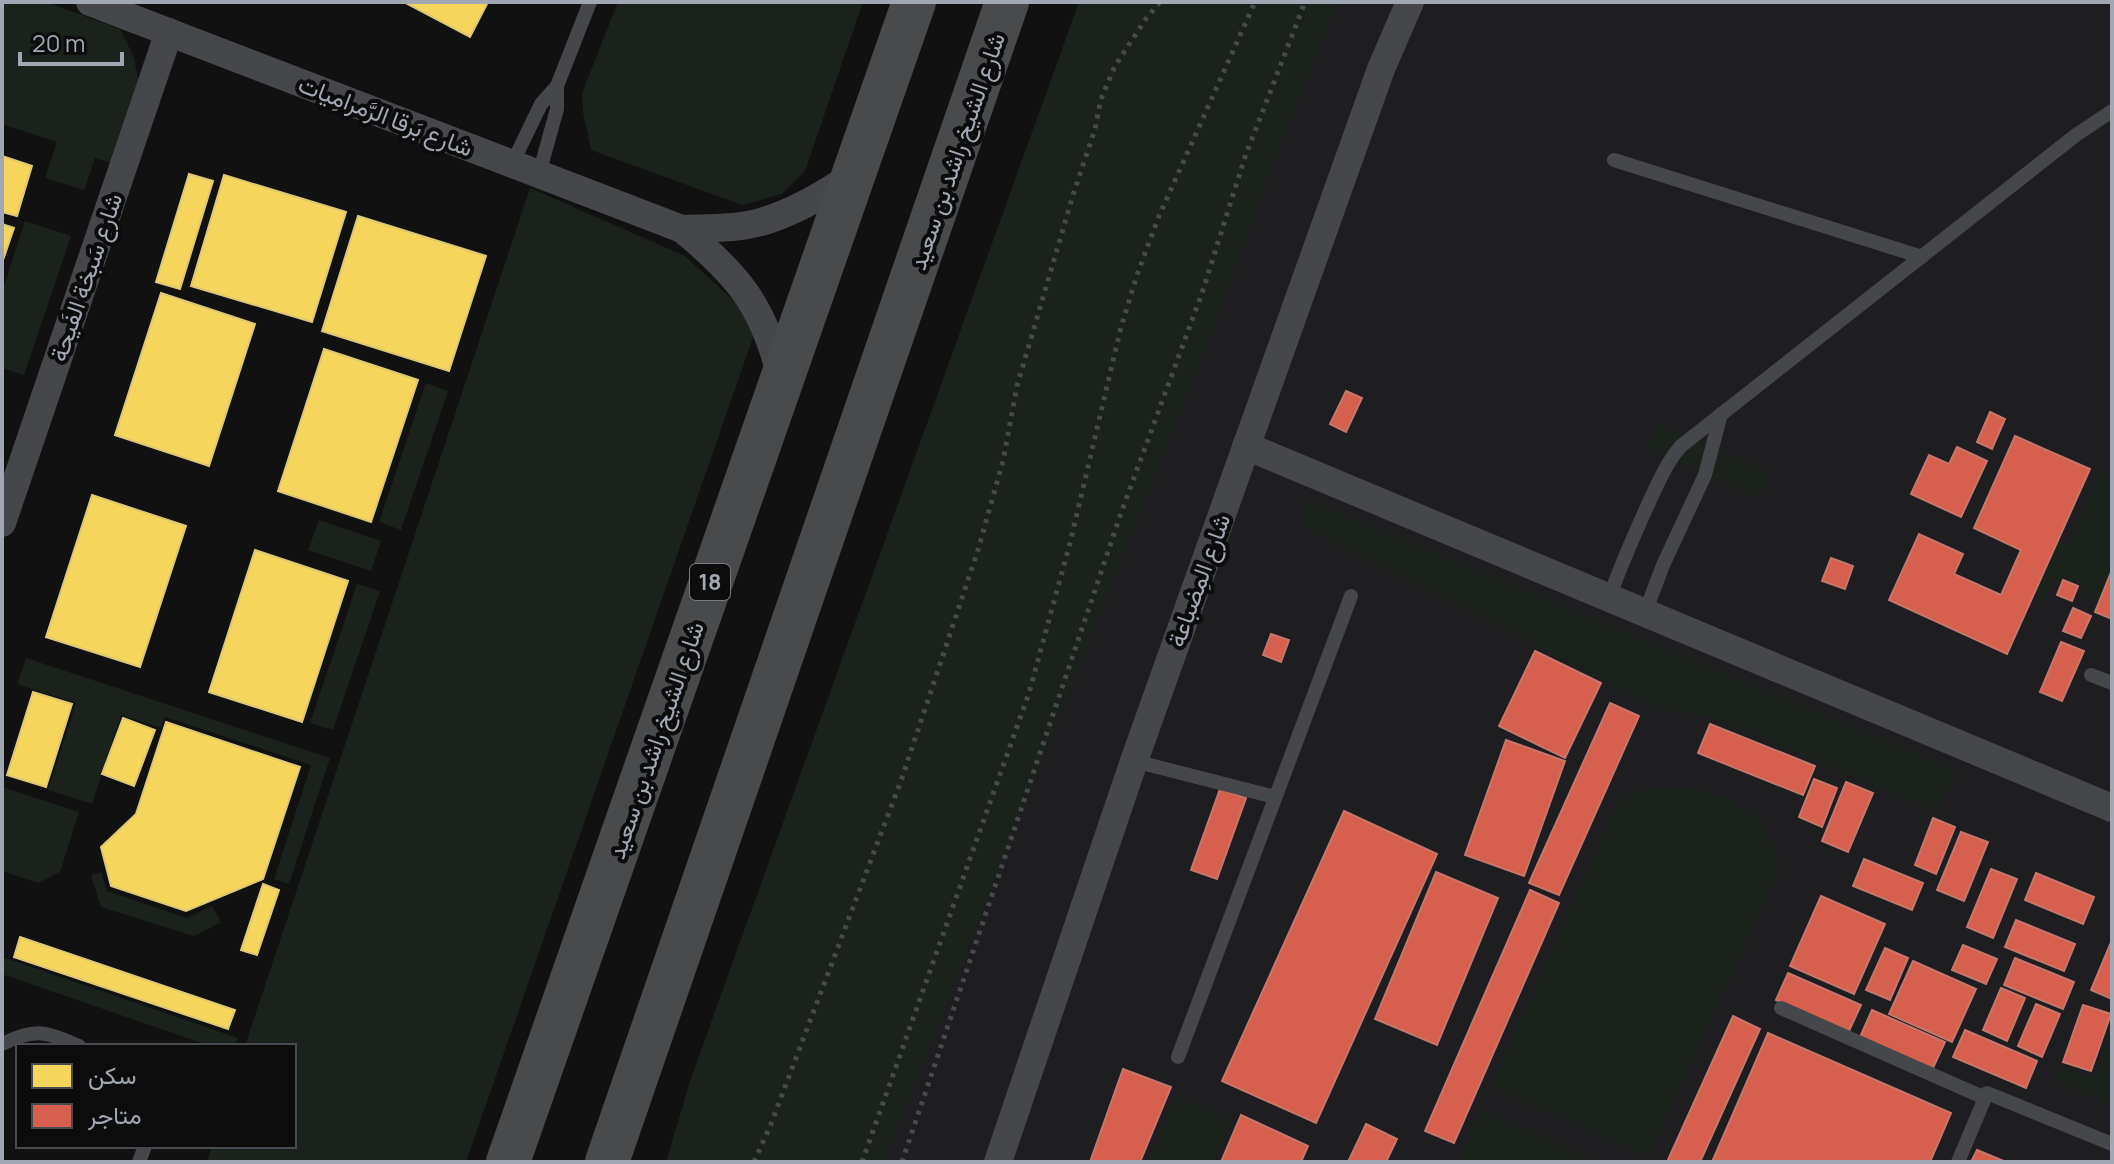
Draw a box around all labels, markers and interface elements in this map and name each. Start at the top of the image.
scale bar [20,16,122,66]
text: 20 m [32,26,85,59]
street label: شارع الشيخ راشد بن سعيد [900,28,1014,275]
street label: شارع بَرقا الرَّمرامِيات [294,67,478,164]
street label: شارع سَبخة الفَيحة [41,188,130,366]
street label: شارع المِضباعة [1159,509,1238,652]
road number: 18 [690,564,730,600]
street label: شارع الشيخ راشد بن سعيد [599,617,713,864]
legend [16,1044,296,1148]
text: سكن [88,1058,137,1091]
text: متاجر [87,1098,142,1131]

